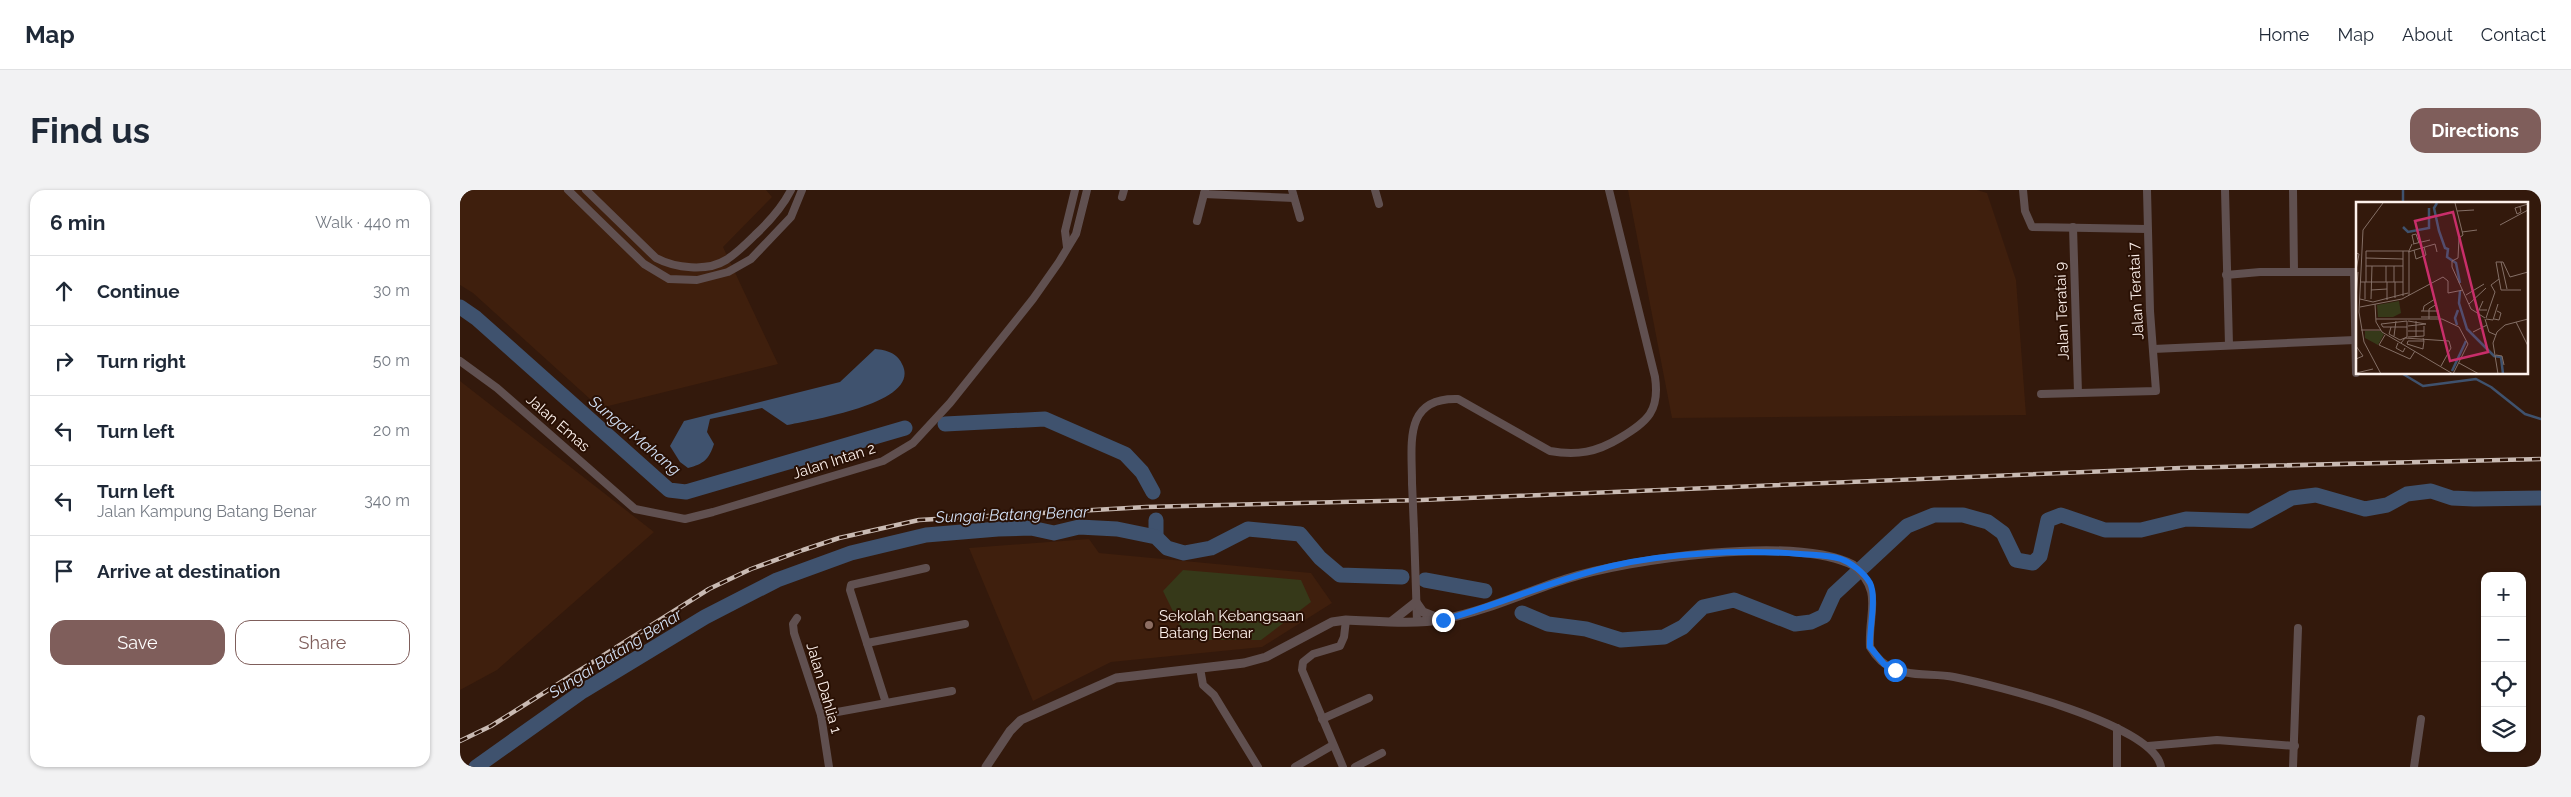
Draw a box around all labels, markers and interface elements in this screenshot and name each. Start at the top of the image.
text: Map [25,20,75,49]
text: Home [2258,24,2309,45]
text: Map [2337,24,2374,45]
text: About [2402,24,2453,45]
text: Contact [2481,24,2546,45]
button: Directions [2410,108,2541,153]
text: Find us [30,110,150,151]
inset map [2356,202,2528,375]
text: 6 min [50,210,105,235]
text: Walk · 440 m [315,213,410,232]
street label: Jalan Teratai 7 [2124,242,2148,340]
street label: Jalan Teratai 9 [2051,261,2073,360]
icon: ahead [50,277,78,305]
text: Continue [97,280,180,302]
text: 30 m [373,281,410,300]
icon: right [50,347,78,375]
text: Turn right [97,350,186,372]
text: 50 m [373,351,410,370]
street label: Jalan Emas [523,391,593,455]
water label: Sungai Mahang [584,391,685,480]
icon: left [50,417,78,445]
text: Turn left [97,420,174,442]
text: 20 m [373,421,410,440]
street label: Jalan Intan 2 [790,439,878,483]
text: Turn left [97,480,174,502]
icon: left [50,487,78,515]
text: 340 m [364,491,410,510]
text: Jalan Kampung Batang Benar [97,502,317,521]
water label: Sungai Batang Benar [934,502,1089,527]
icon: arrive [50,557,78,585]
text: Arrive at destination [97,560,281,582]
map controls [2481,572,2526,752]
button: + [2481,572,2526,617]
water label: Sungai Batang Benar [544,604,686,703]
place label: Sekolah Kebangsaan Batang Benar [1159,607,1304,642]
route end [1432,609,1455,632]
button: − [2481,617,2526,662]
marker: Sekolah Kebangsaan Batang Benar [1143,619,1155,631]
button: Save [50,620,225,665]
button: Share [235,620,410,665]
street label: Jalan Dahlia 1 [802,641,846,736]
route start [1884,659,1907,682]
button: locate [2481,662,2526,707]
button: layers [2481,707,2526,752]

